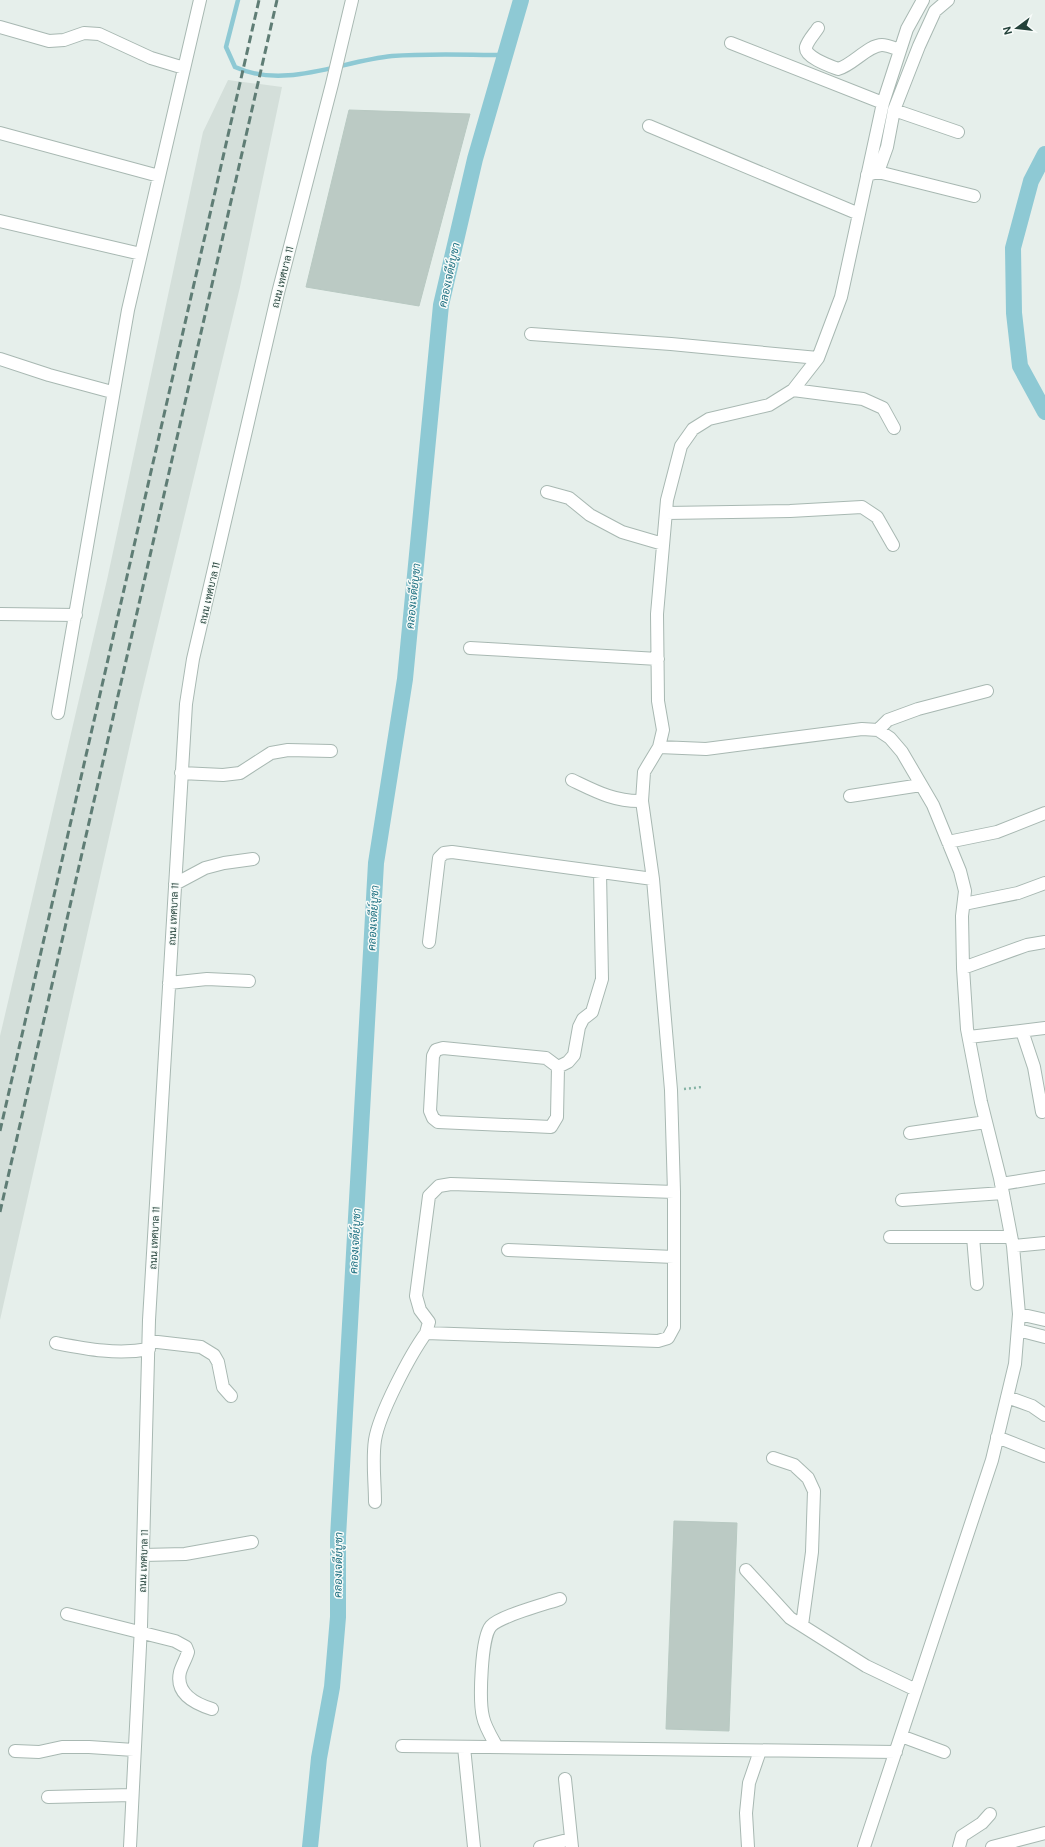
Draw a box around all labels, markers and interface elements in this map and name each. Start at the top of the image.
north arrow [997,8,1037,48]
text: N [1000,25,1015,36]
water label: คลองเจดีย์บูชา [434,241,464,309]
street label: ถนน เทศบาล 11 [269,245,296,309]
street label: ถนน เทศบาล 11 [196,561,223,625]
water label: คลองเจดีย์บูชา [402,562,424,630]
street label: ถนน เทศบาล 11 [165,882,182,946]
water label: คลองเจดีย์บูชา [363,885,383,951]
street label: ถนน เทศบาล 11 [146,1206,163,1270]
water label: คลองเจดีย์บูชา [345,1208,365,1274]
street label: ถนน เทศบาล 11 [136,1529,151,1593]
water label: คลองเจดีย์บูชา [329,1532,347,1598]

